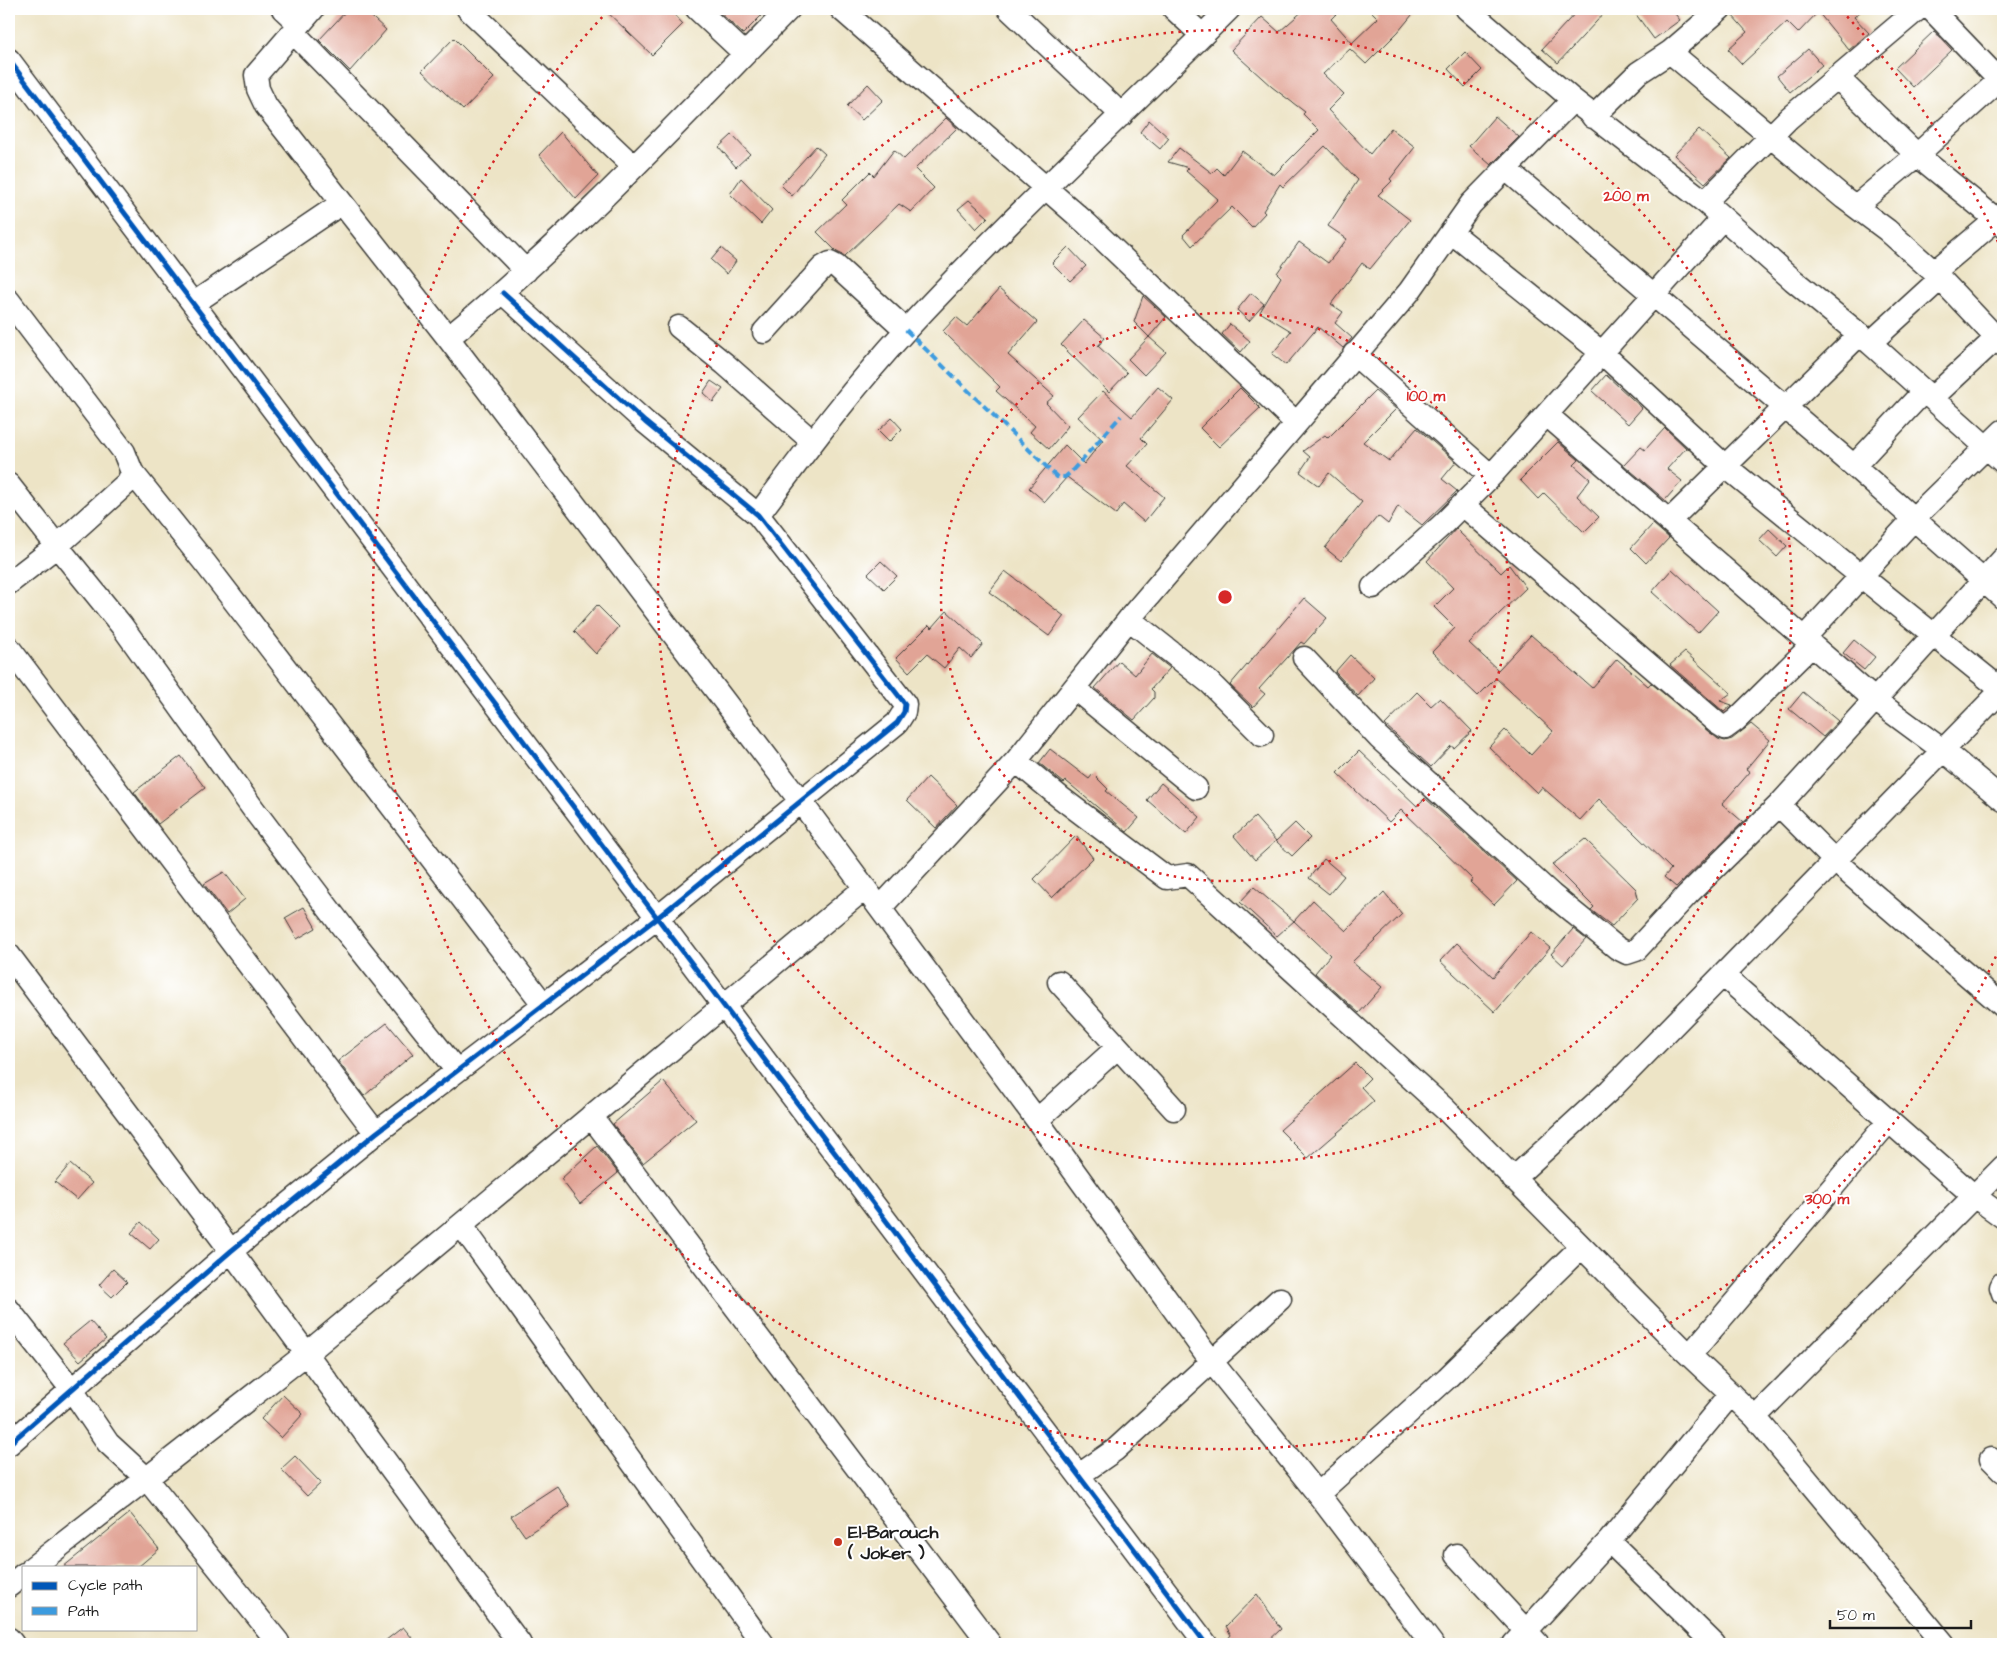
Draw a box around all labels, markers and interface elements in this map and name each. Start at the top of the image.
text: 200 m [1602,186,1649,207]
text: 100 m [1407,386,1446,407]
centre of rings [1216,588,1234,606]
text: 300 m [1804,1189,1849,1210]
place label: El-Barouch ( Joker ) [847,1520,940,1566]
marker: El-Barouch ( Joker ) [832,1536,844,1548]
legend [22,1566,198,1630]
text: Cycle path [68,1575,143,1597]
scale bar [1830,1598,1971,1630]
text: Path [68,1601,99,1622]
text: 50 m [1837,1605,1875,1626]

